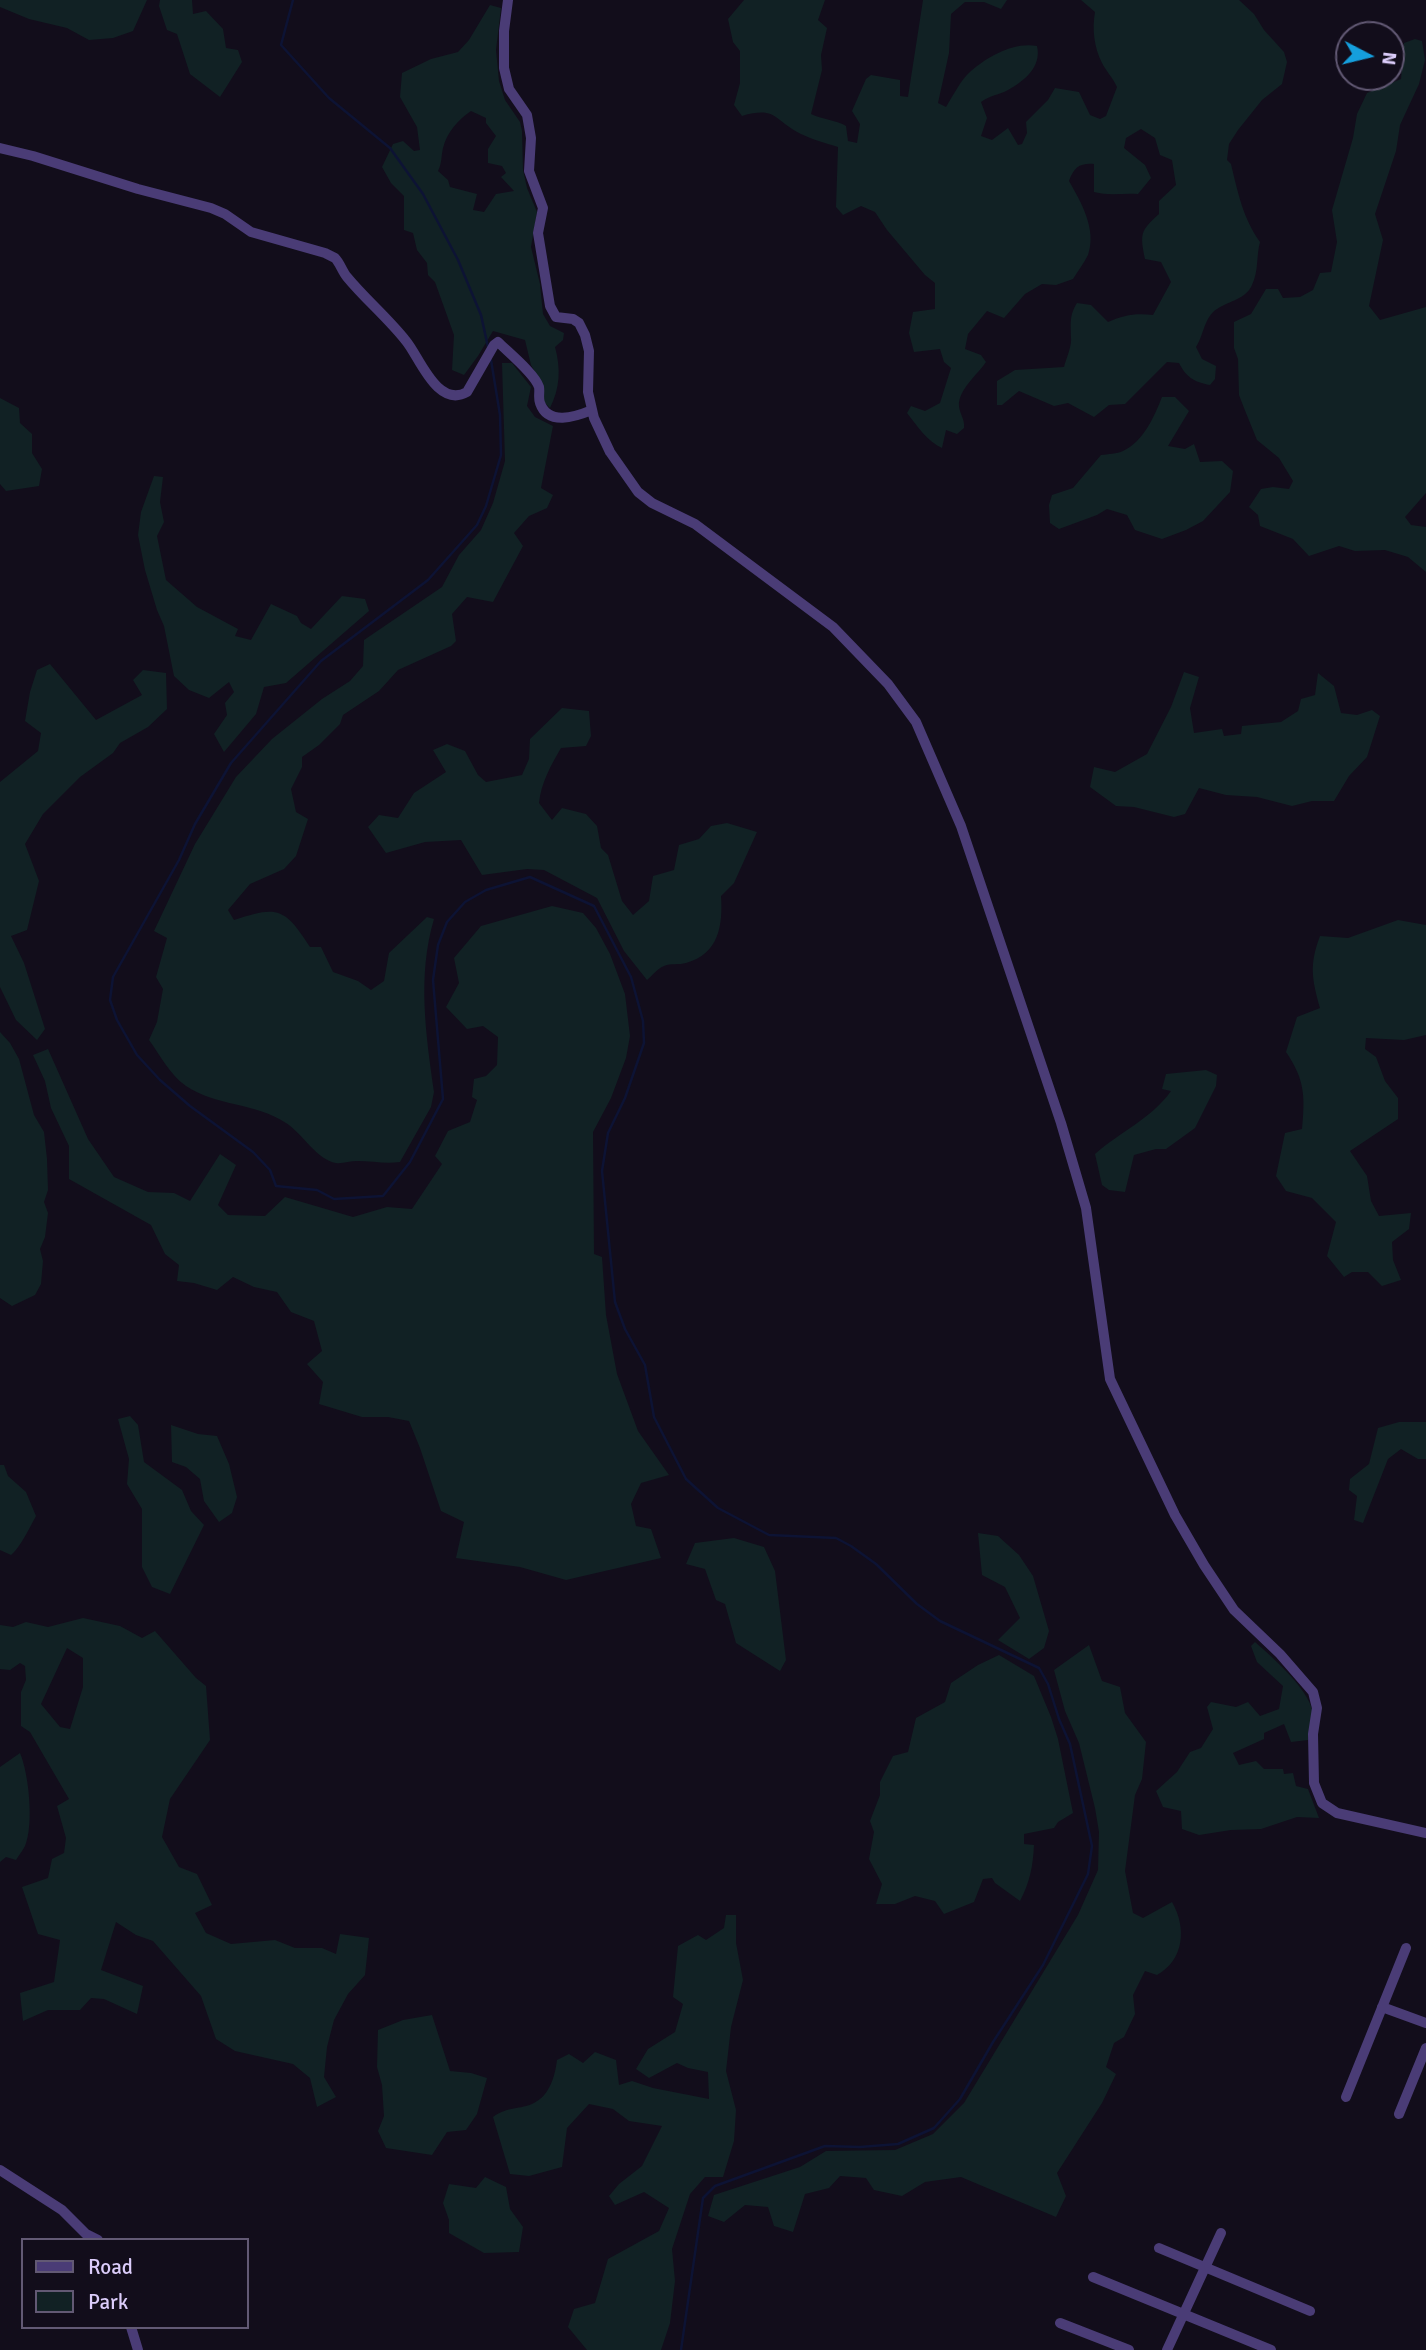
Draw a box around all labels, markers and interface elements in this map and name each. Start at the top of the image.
north arrow [1335,21,1405,91]
text: N [1376,50,1402,66]
legend [21,2238,248,2329]
text: Road [88,2254,133,2280]
text: Park [88,2289,128,2315]

